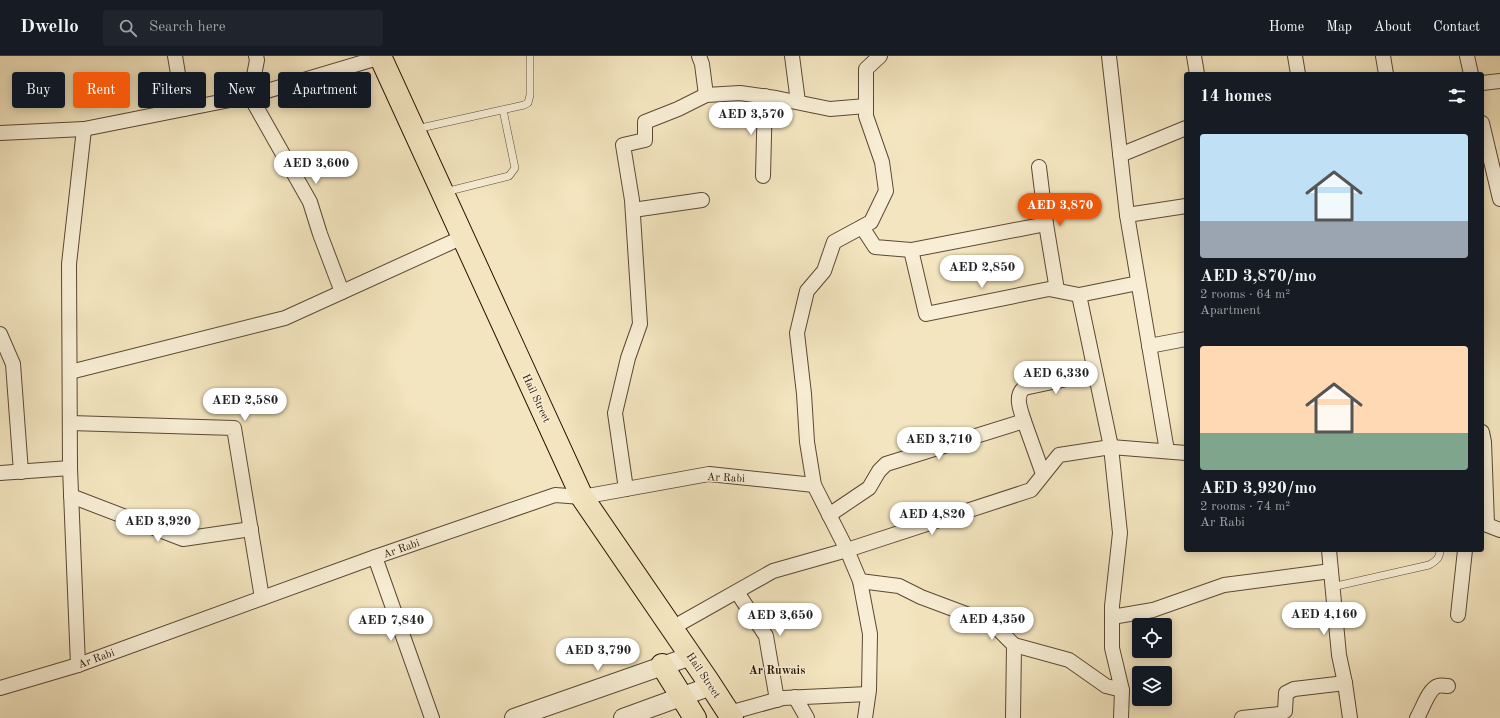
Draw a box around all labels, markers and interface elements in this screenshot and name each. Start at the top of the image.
search box [103,10,383,46]
icon: search [117,17,139,39]
text: Dwello [20,18,79,37]
text: Search here [149,20,226,35]
text: Home [1269,20,1304,34]
text: Map [1326,20,1352,34]
text: About [1374,20,1411,34]
text: Contact [1433,20,1480,34]
chip: Buy [12,72,65,108]
chip: Rent [73,72,130,108]
chip: Filters [138,72,206,108]
chip: New [214,72,270,108]
chip: Apartment [278,72,371,108]
icon: filters [1446,85,1468,107]
text: 14 homes [1200,88,1272,105]
pin: AED 3,570 [705,102,797,136]
text: AED 3,570 [718,108,784,121]
pin: AED 3,600 [270,151,362,185]
text: AED 3,600 [283,157,349,170]
icon: home [1298,160,1370,232]
pin: AED 3,870 [1014,193,1106,227]
text: AED 3,870 [1027,199,1093,212]
pin: AED 2,850 [936,255,1028,289]
text: AED 2,850 [949,261,1015,274]
text: AED 3,870/mo [1200,268,1317,285]
text: 2 rooms · 64 m² [1200,288,1290,301]
text: Apartment [1200,304,1261,317]
pin: AED 6,330 [1010,361,1102,395]
text: AED 6,330 [1023,367,1089,380]
icon: home [1298,372,1370,444]
street label: Hail Street [520,373,552,425]
pin: AED 2,580 [199,388,291,422]
text: AED 2,580 [212,394,278,407]
pin: AED 3,710 [893,427,985,461]
text: AED 3,710 [906,433,972,446]
street label: Ar Rabi [707,472,745,485]
text: AED 3,920/mo [1200,480,1317,497]
text: 2 rooms · 74 m² [1200,500,1290,513]
pin: AED 4,820 [886,502,978,536]
text: AED 4,820 [899,508,965,521]
pin: AED 3,920 [112,509,204,543]
text: AED 3,920 [125,515,191,528]
text: Ar Rabi [1200,516,1245,529]
street label: Ar Rabi [382,538,421,561]
pin: AED 4,160 [1278,602,1370,636]
pin: AED 3,650 [734,603,826,637]
pin: AED 4,350 [946,607,1038,641]
pin: AED 7,840 [345,608,437,642]
text: AED 4,160 [1291,608,1357,621]
text: AED 3,650 [747,609,813,622]
text: AED 4,350 [959,613,1025,626]
text: AED 7,840 [358,614,424,627]
map controls [1132,618,1172,706]
button: locate [1132,618,1172,658]
pin: AED 3,790 [552,638,644,672]
text: AED 3,790 [565,644,631,657]
street label: Ar Rabi [77,648,116,671]
street label: Hail Street [684,651,722,701]
district label: Ar Ruwais [749,665,805,677]
button: layers [1132,666,1172,706]

